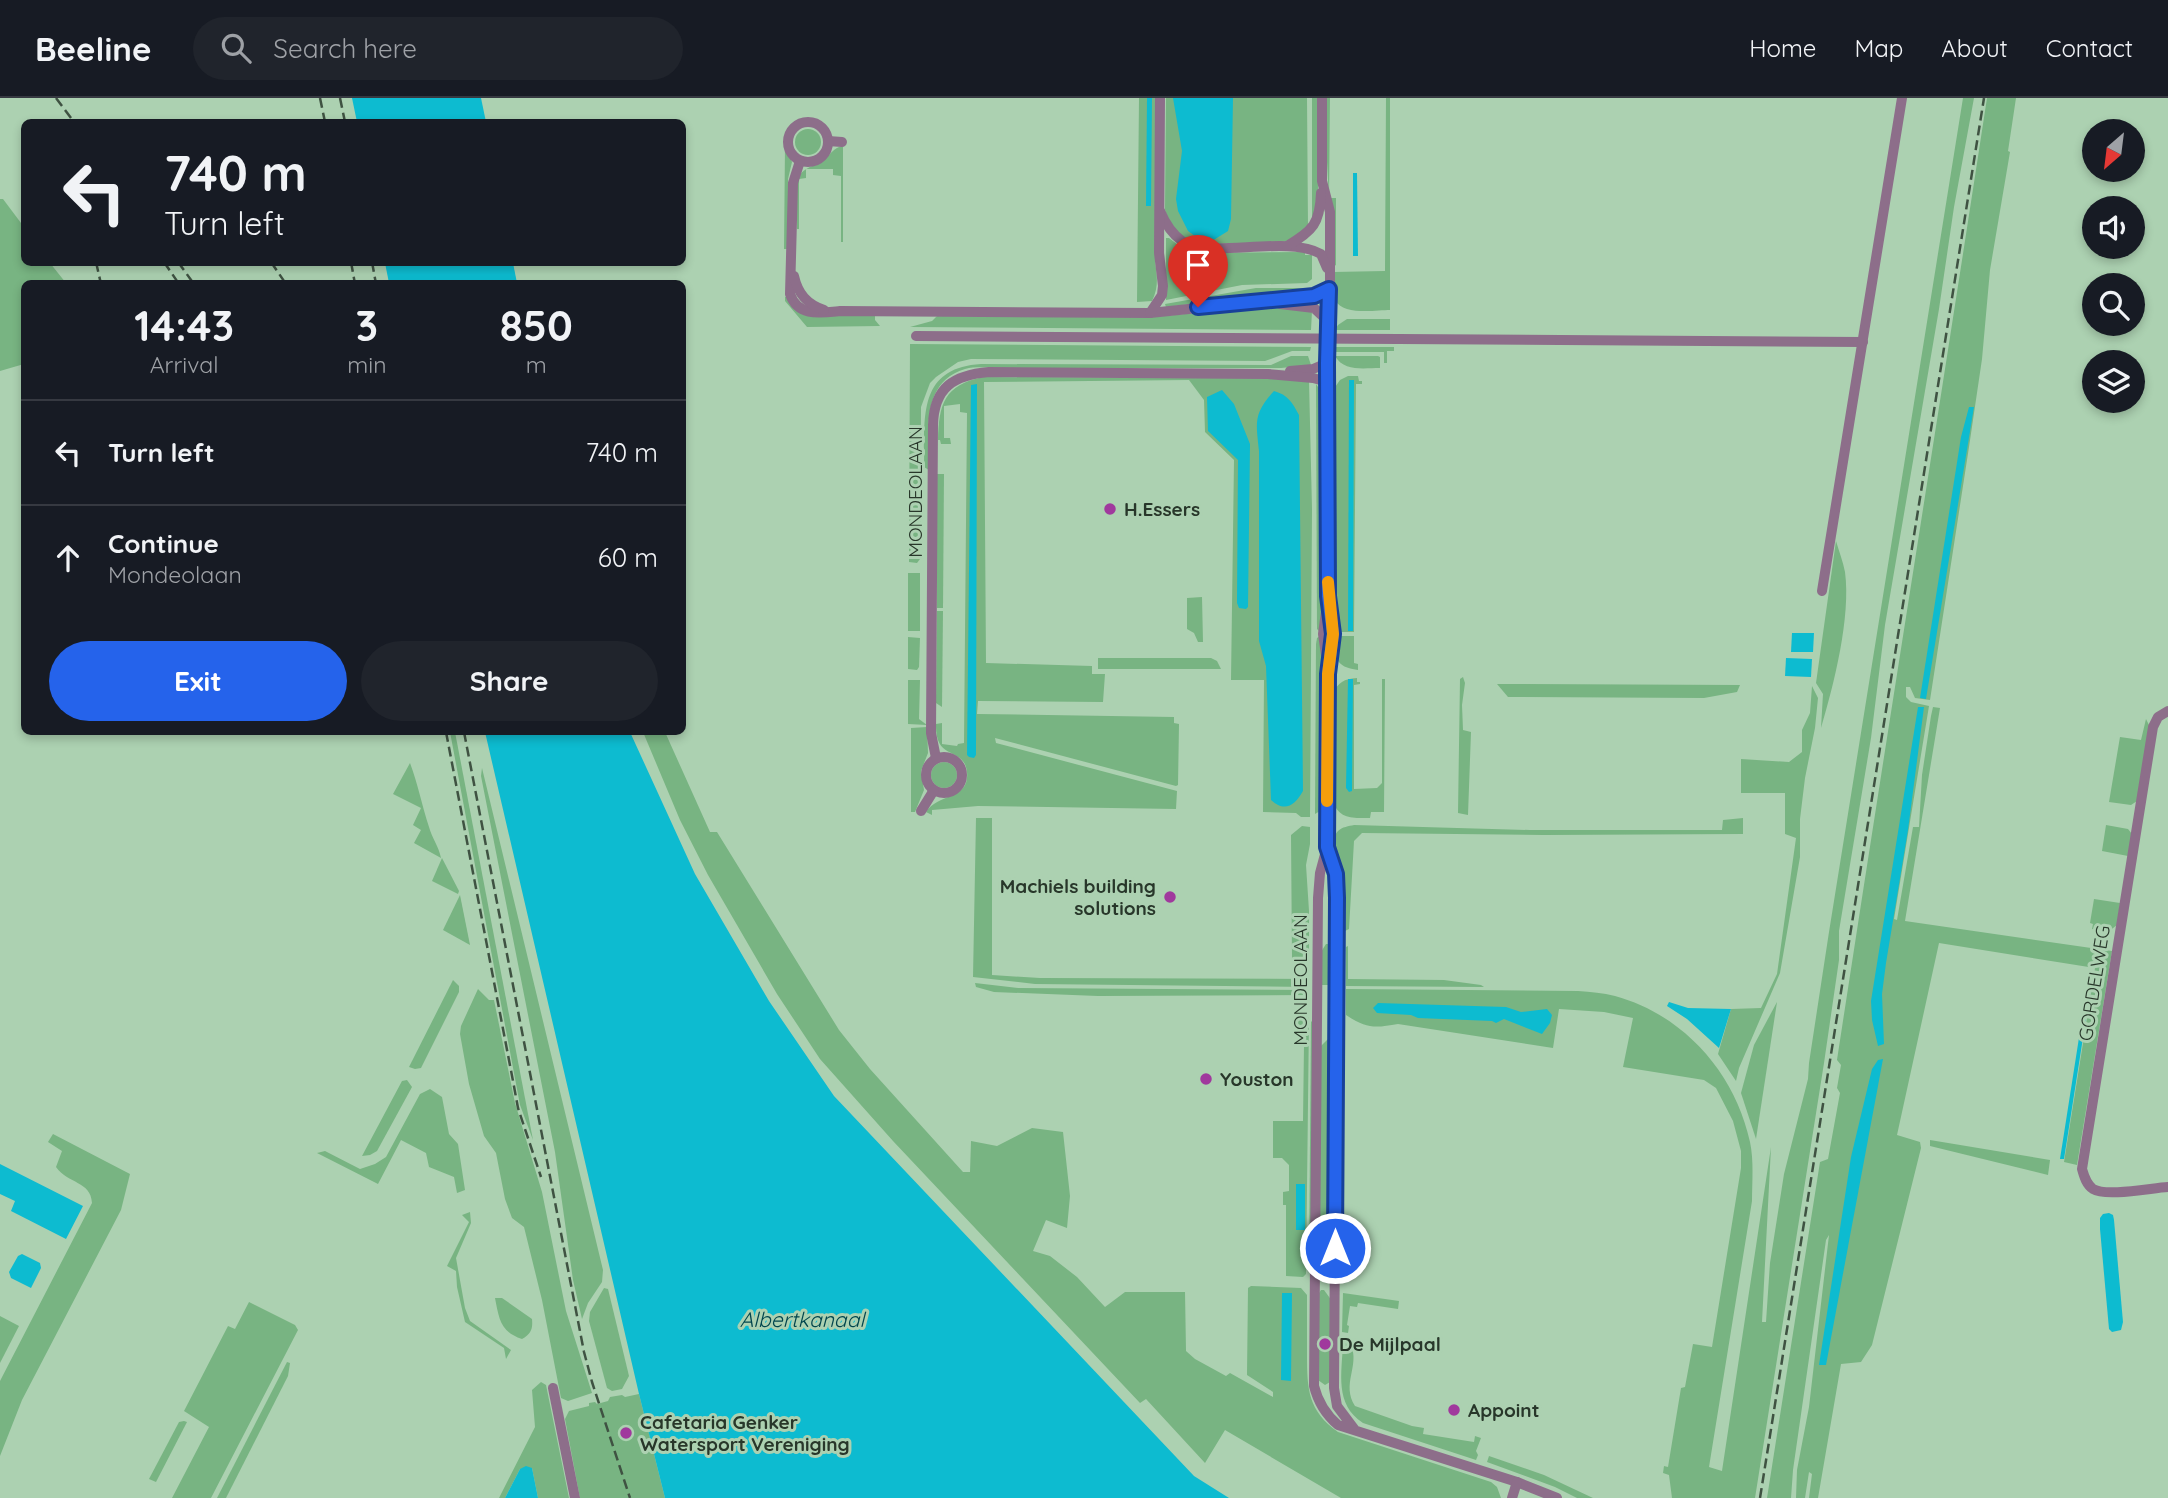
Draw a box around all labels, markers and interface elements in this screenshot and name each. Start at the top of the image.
search box [193,17,683,80]
text: Beeline [35,28,151,69]
icon: search [217,29,255,67]
text: Search here [273,32,417,65]
text: Home [1749,33,1816,63]
text: Map [1854,33,1903,63]
text: About [1941,33,2008,63]
text: Contact [2046,33,2133,63]
north arrow [2082,119,2146,182]
map controls [2082,119,2145,413]
text: 740 m [164,142,307,203]
icon: left [49,147,140,238]
button: sound [2082,196,2145,259]
text: Turn left [164,203,285,243]
pin [1168,235,1228,307]
icon: arrive [1179,246,1217,284]
button: search [2082,273,2145,336]
text: 14:43 [134,299,234,352]
text: 3 [356,299,378,352]
text: 850 [500,299,573,352]
text: Arrival [150,350,219,379]
text: min [347,350,386,379]
text: m [526,350,547,379]
button: layers [2082,350,2145,413]
street label: MONDEOLAAN [903,426,927,558]
icon: left [49,434,87,472]
text: Turn left [108,436,215,469]
text: 740 m [586,436,658,469]
place label: H.Essers [1124,497,1200,521]
marker: H.Essers [1102,501,1118,517]
text: Continue [108,527,219,560]
icon: ahead [49,539,87,577]
text: 60 m [598,541,658,574]
text: Mondeolaan [108,560,242,589]
button: Exit [49,641,347,721]
button: Share [361,641,658,721]
place label: Machiels building solutions [1000,874,1156,920]
marker: Machiels building solutions [1162,889,1178,905]
street label: MONDEOLAAN [1288,914,1312,1046]
street label: GORDELWEG [2073,923,2115,1043]
place label: Youston [1220,1067,1294,1091]
marker: Youston [1198,1071,1214,1087]
position arrow [1298,1211,1372,1285]
water label: Albertkanaal [740,1306,867,1332]
place label: De Mijlpaal [1339,1332,1441,1356]
marker: De Mijlpaal [1317,1336,1333,1352]
place label: Appoint [1468,1398,1539,1422]
marker: Appoint [1446,1402,1462,1418]
place label: Cafetaria Genker Watersport Vereniging [640,1410,850,1456]
marker: Cafetaria Genker Watersport Vereniging [618,1425,634,1441]

